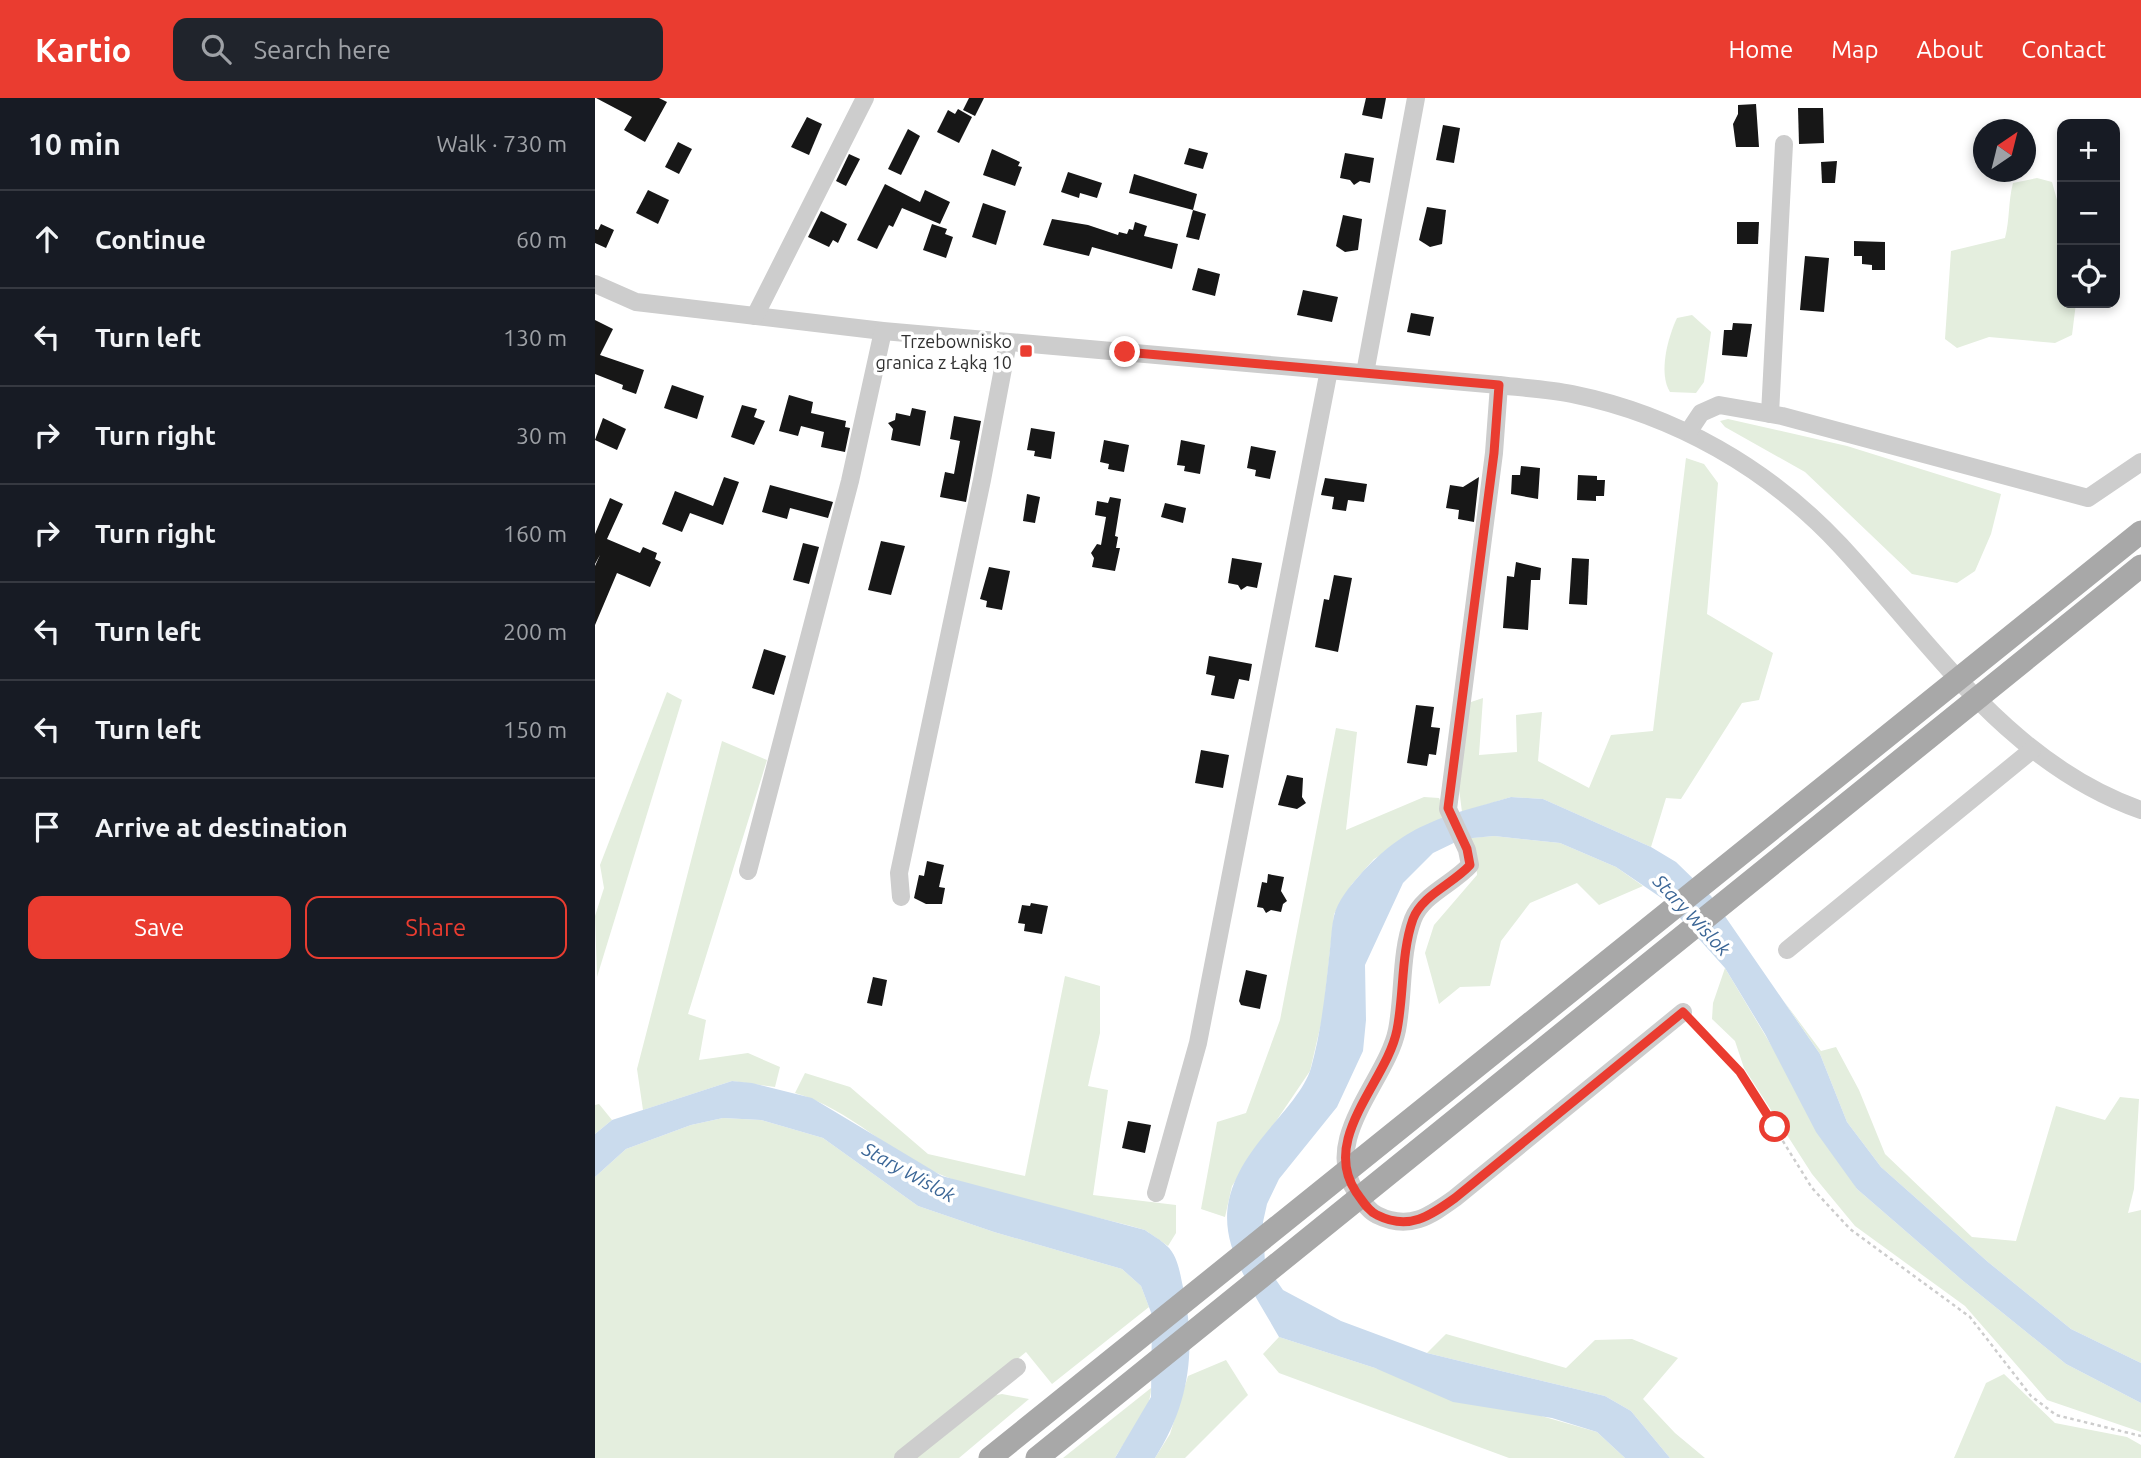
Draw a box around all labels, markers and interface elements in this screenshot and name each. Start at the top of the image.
search box [173,18,663,81]
icon: search [197,30,235,68]
text: Kartio [35,31,131,68]
text: Search here [253,35,391,64]
text: Home [1728,36,1793,63]
text: Map [1831,36,1878,63]
text: About [1916,36,1983,63]
text: Contact [2021,36,2106,63]
north arrow [1973,119,2036,182]
map controls [2057,119,2120,308]
button: + [2057,119,2120,182]
text: 10 min [28,127,121,161]
text: Walk · 730 m [436,131,567,156]
button: − [2057,182,2120,245]
icon: ahead [28,220,66,258]
text: Continue [95,225,206,254]
text: 60 m [516,227,567,252]
button: locate [2057,245,2120,308]
icon: left [28,318,66,356]
text: Turn left [95,323,201,352]
text: 130 m [503,325,567,350]
place label: Trzebownisko granica z Łąką 10 [875,331,1012,372]
route end [1109,336,1140,367]
marker: Trzebownisko granica z Łąką 10 [1018,343,1034,359]
icon: right [28,416,66,454]
text: Turn right [95,421,216,450]
text: 30 m [516,423,567,448]
icon: right [28,514,66,552]
text: Turn right [95,519,216,548]
text: 160 m [503,521,567,546]
icon: left [28,612,66,650]
text: Turn left [95,617,201,646]
text: 200 m [503,619,567,644]
icon: left [28,710,66,748]
text: Turn left [95,715,201,744]
text: 150 m [503,717,567,742]
icon: arrive [28,808,66,846]
text: Arrive at destination [95,813,348,842]
water label: Stary Wislok [1648,869,1735,960]
button: Save [28,896,291,959]
button: Share [305,896,567,959]
route start [1759,1111,1790,1142]
water label: Stary Wislok [858,1137,959,1207]

